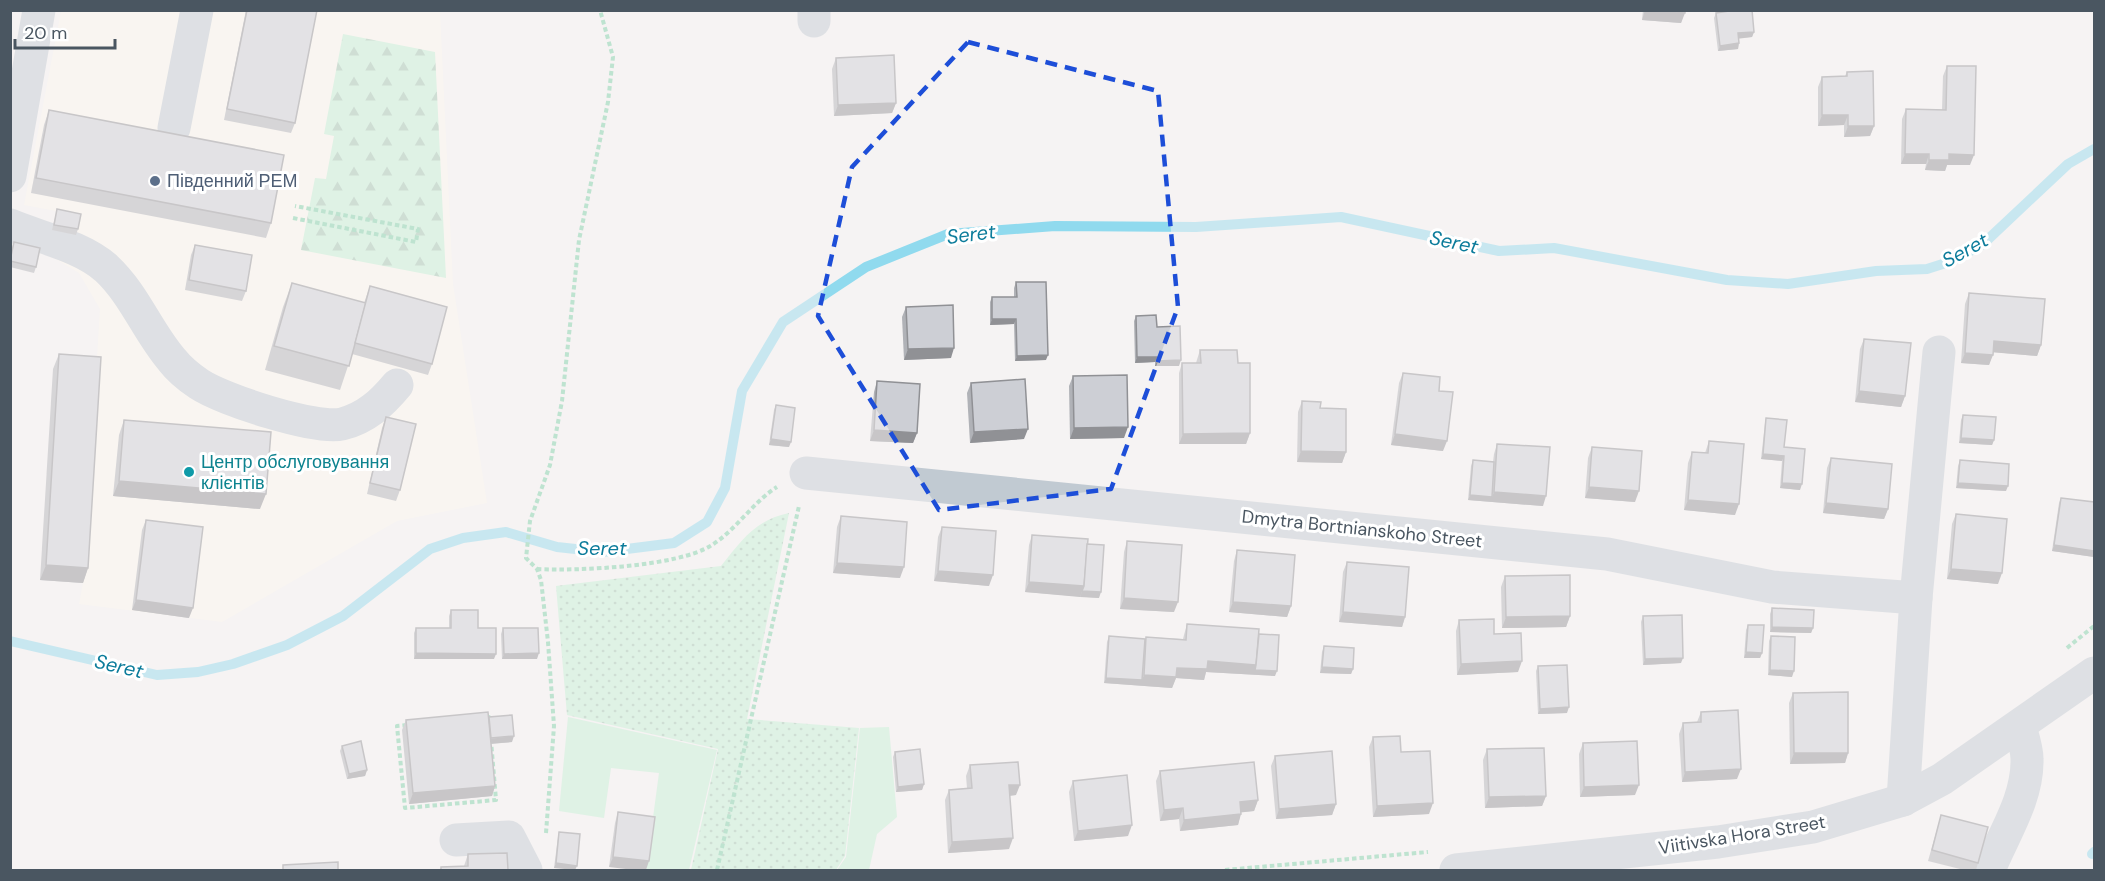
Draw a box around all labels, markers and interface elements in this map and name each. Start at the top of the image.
scale bar [15,12,116,50]
text: 20 m [24,21,67,45]
place label: Південний РЕМ [167,169,298,193]
marker: Південний РЕМ [148,174,162,188]
water label: Seret [945,218,997,250]
water label: Seret [1427,224,1481,260]
water label: Seret [1937,227,1993,273]
place label: Центр обслуговування клієнтів [201,450,389,495]
marker: Центр обслуговування клієнтів [182,465,196,479]
street label: Dmytra Bortnianskoho Street [1241,504,1483,554]
water label: Seret [577,535,627,561]
water label: Seret [92,648,146,684]
street label: Viitivska Hora Street [1657,810,1827,860]

